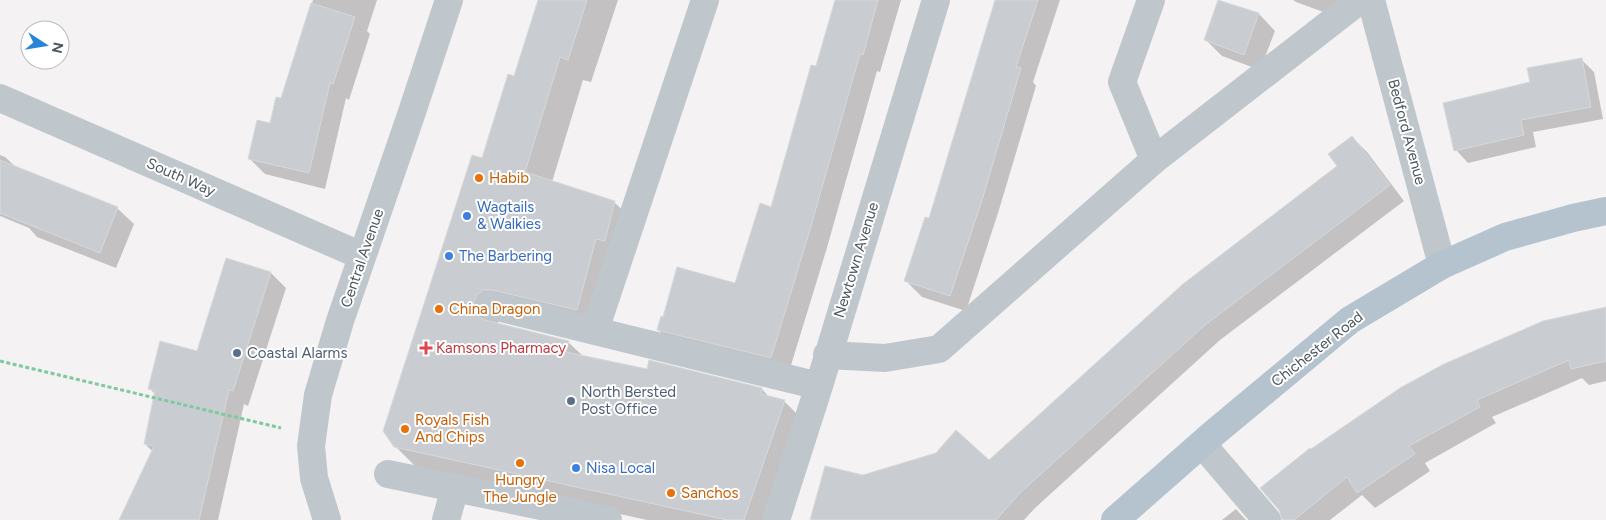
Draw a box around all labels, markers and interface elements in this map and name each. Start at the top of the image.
north arrow [20,20,70,70]
text: N [48,41,67,55]
street label: Bedford Avenue [1384,77,1430,187]
street label: South Way [144,154,218,200]
place label: Habib [489,169,529,187]
marker: Habib [473,172,485,184]
place label: Wagtails & Walkies [477,198,541,233]
street label: Newtown Avenue [830,200,882,320]
street label: Central Avenue [337,206,387,310]
marker: Wagtails & Walkies [461,210,473,222]
place label: The Barbering [459,247,552,265]
marker: The Barbering [443,250,455,262]
place label: China Dragon [449,300,540,318]
marker: China Dragon [433,303,445,315]
street label: Chichester Road [1268,308,1366,390]
place label: Kamsons Pharmacy [436,339,566,357]
marker: Kamsons Pharmacy [420,342,432,354]
place label: Coastal Alarms [247,344,347,362]
marker: Coastal Alarms [231,347,243,359]
place label: North Bersted Post Office [581,383,676,418]
marker: North Bersted Post Office [565,395,577,407]
place label: Royals Fish And Chips [415,411,489,446]
marker: Royals Fish And Chips [399,423,411,435]
marker: Hungry The Jungle [514,457,526,469]
place label: Nisa Local [586,459,655,477]
marker: Nisa Local [570,462,582,474]
place label: Hungry The Jungle [483,471,557,506]
place label: Sanchos [681,484,738,502]
marker: Sanchos [665,487,677,499]

